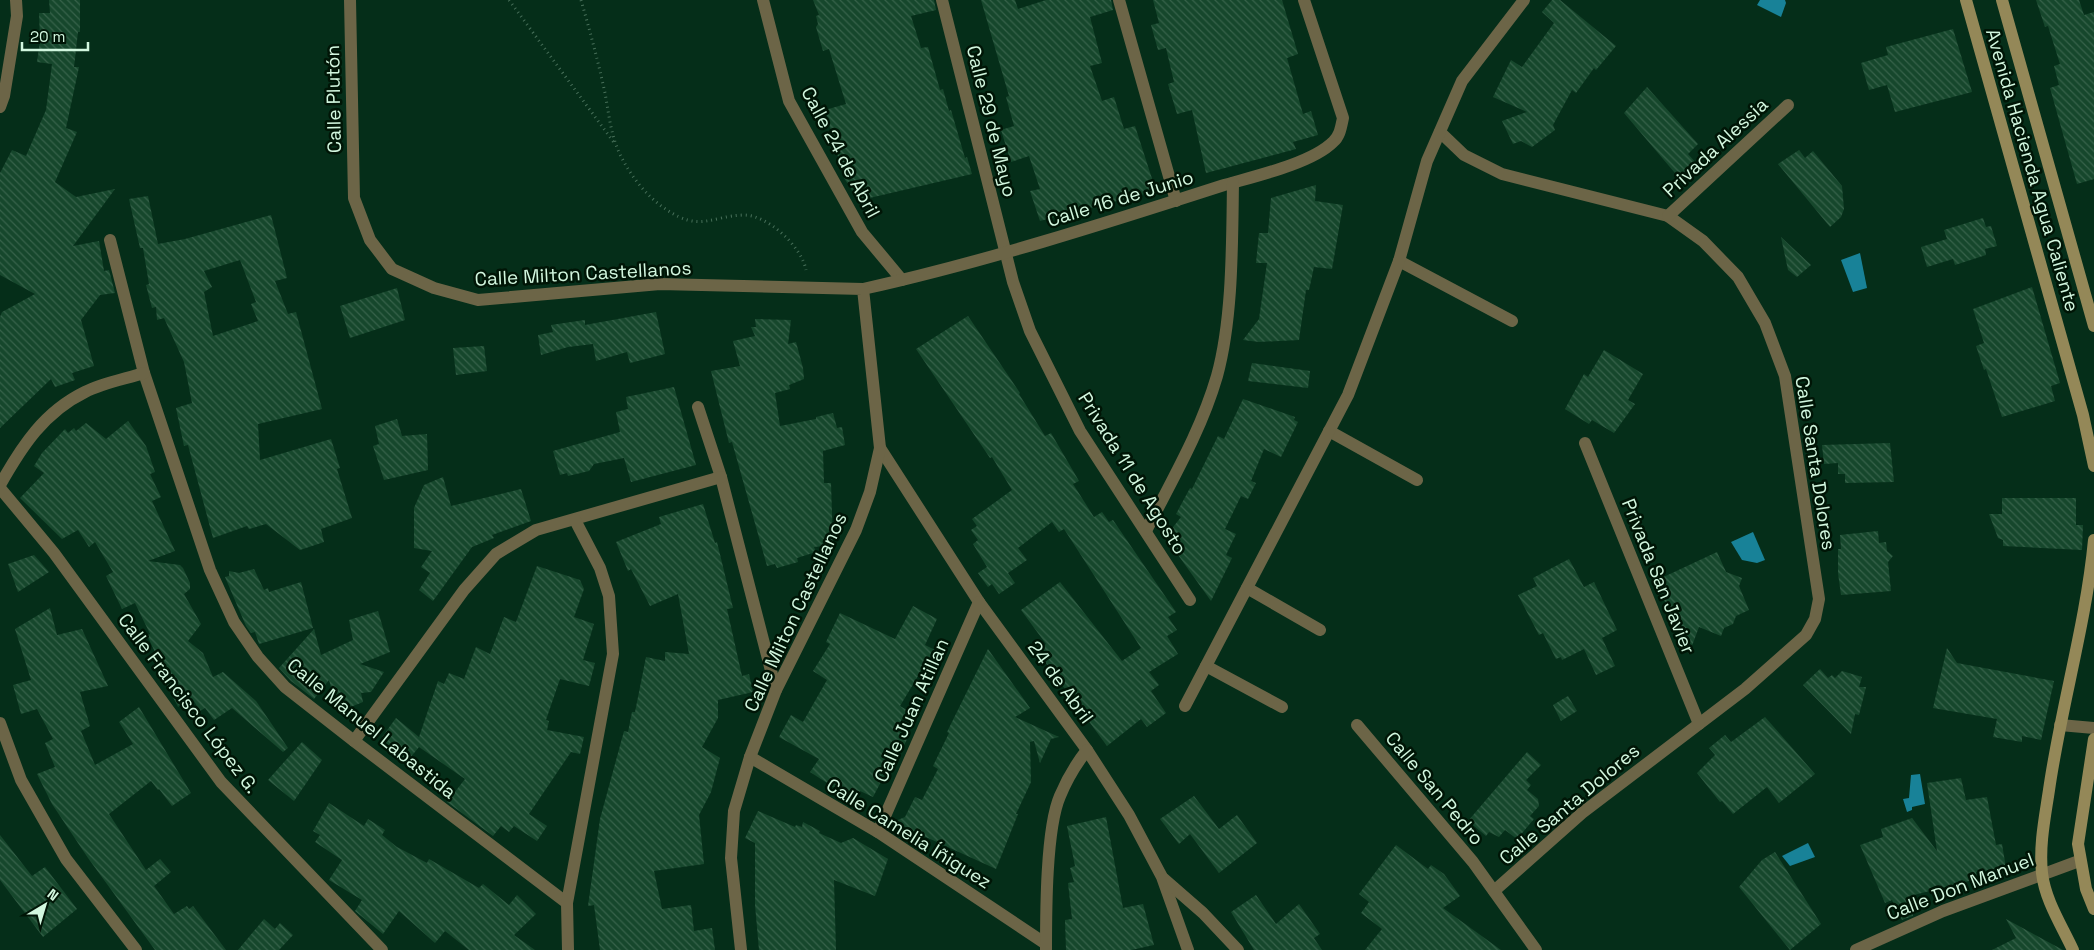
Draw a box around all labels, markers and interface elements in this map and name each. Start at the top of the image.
scale bar [22,20,89,52]
street label: Avenida Hacienda Agua Caliente [1980,26,2085,315]
text: 20 m [30,27,65,46]
street label: Calle 29 de Mayo [961,43,1022,200]
street label: Calle Plutón [320,45,347,153]
street label: Calle 24 de Abril [795,82,886,222]
street label: Privada Alessia [1657,92,1773,203]
street label: Calle 16 de Junio [1044,164,1196,233]
street label: Calle Milton Castellanos [474,255,692,292]
street label: Calle Santa Dolores [1789,374,1842,552]
street label: Privada 11 de Agosto [1073,388,1193,559]
street label: Privada San Javier [1616,495,1701,658]
street label: Calle Milton Castellanos [738,509,853,716]
street label: Calle Francisco López G. [113,608,265,799]
street label: Calle Juan Atillan [868,634,954,786]
street label: 24 de Abril [1022,636,1099,729]
street label: Calle Manuel Labastida [282,652,461,804]
street label: Calle San Pedro [1380,726,1489,850]
street label: Calle Santa Dolores [1494,738,1645,870]
street label: Calle Camelia Íñiguez [822,772,996,894]
street label: Calle Don Manuel [1883,847,2037,926]
north arrow [20,880,70,930]
text: N [44,885,62,905]

